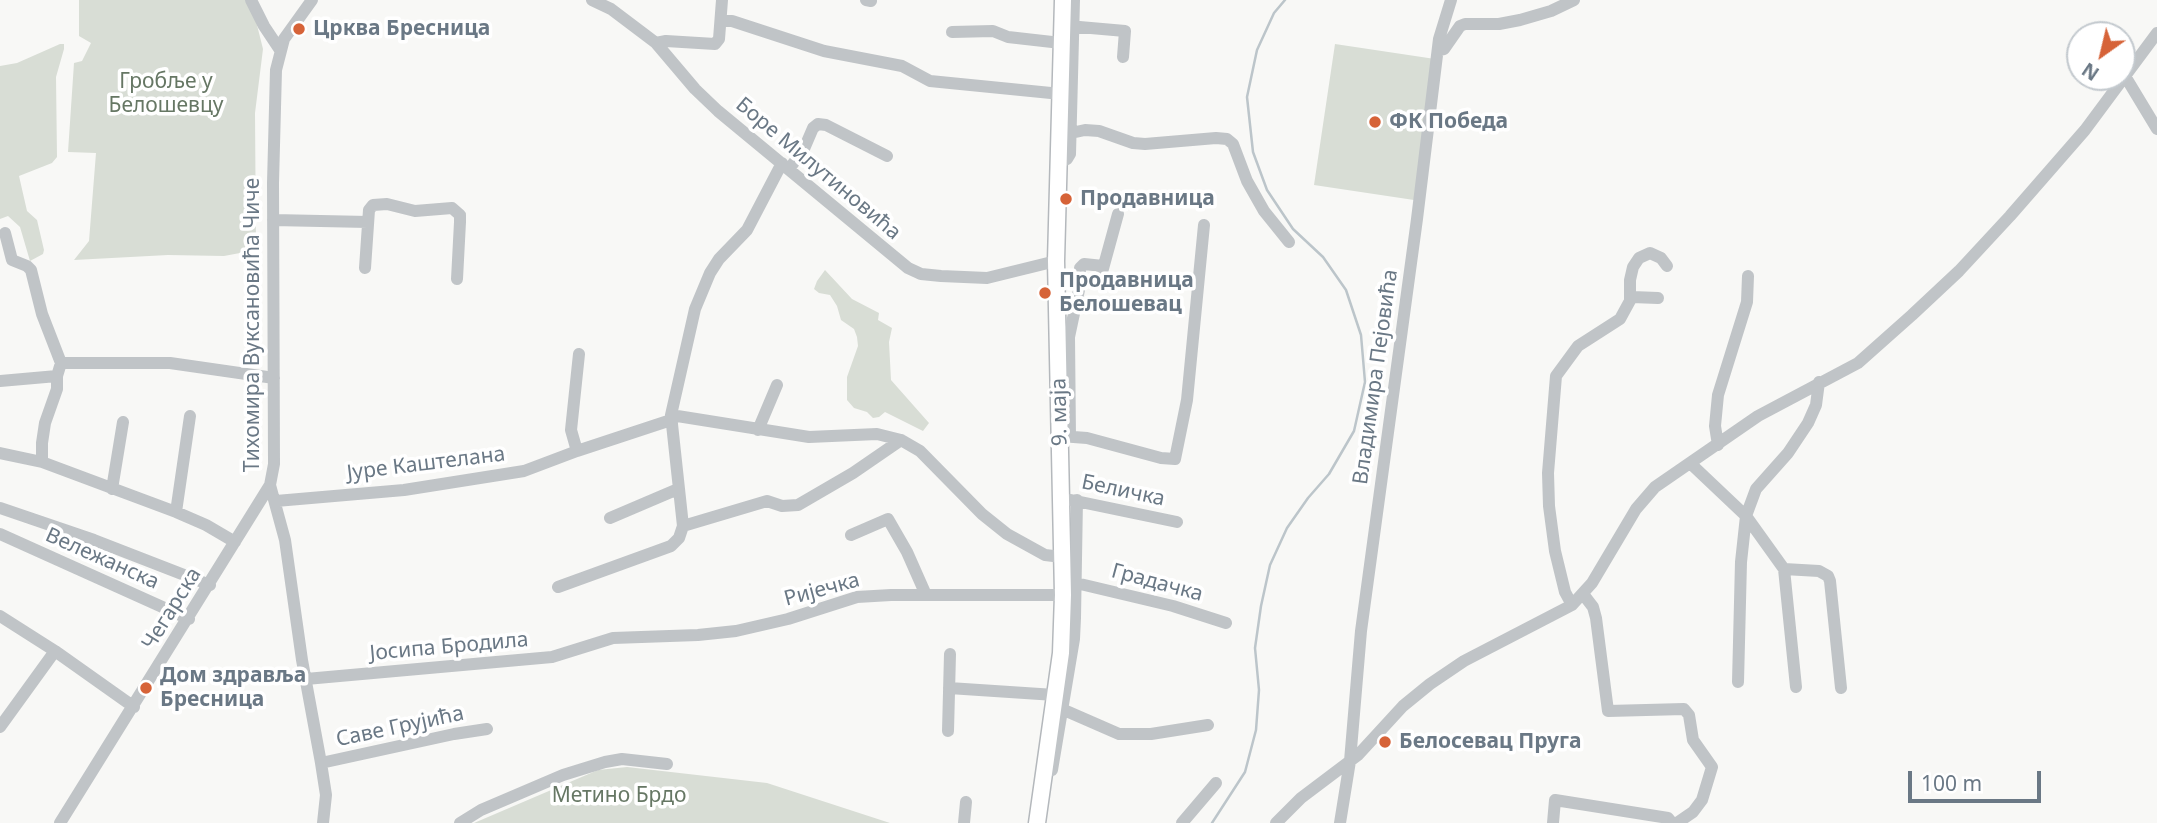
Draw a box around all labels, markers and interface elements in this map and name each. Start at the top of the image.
place label: Црква Бресница [313,16,490,42]
marker: Црква Бресница [291,21,307,37]
north arrow [2066,21,2136,91]
text: N [2077,57,2104,87]
park label: Гробље у Белошевцу [109,69,223,119]
street label: Боре Милутиновића [730,93,906,245]
place label: ФК Победа [1389,109,1508,135]
marker: ФК Победа [1367,114,1383,130]
street label: Тихомира Вуксановића Чиче [240,178,266,472]
place label: Продавница [1080,186,1215,212]
marker: Продавница [1058,191,1074,207]
place label: Продавница Белошевац [1059,268,1194,318]
street label: Владимира Пејовића [1348,268,1404,486]
marker: Продавница Белошевац [1037,285,1053,301]
street label: 9. маја [1047,378,1073,446]
street label: Јуре Каштелана [345,442,507,486]
street label: Беличка [1079,470,1167,512]
street label: Вележанска [41,523,163,595]
street label: Градачка [1108,559,1206,607]
street label: Чегарска [137,563,207,655]
street label: Ријечка [781,568,863,612]
street label: Јосипа Бродила [369,628,529,666]
place label: Дом здравља Бресница [160,663,306,713]
marker: Дом здравља Бресница [138,680,154,696]
street label: Саве Грујића [334,701,466,753]
place label: Белосевац Пруга [1399,729,1581,755]
marker: Белосевац Пруга [1377,734,1393,750]
scale bar [1912,756,2045,800]
text: 100 m [1921,769,1982,797]
park label: Метино Брдо [552,783,686,809]

